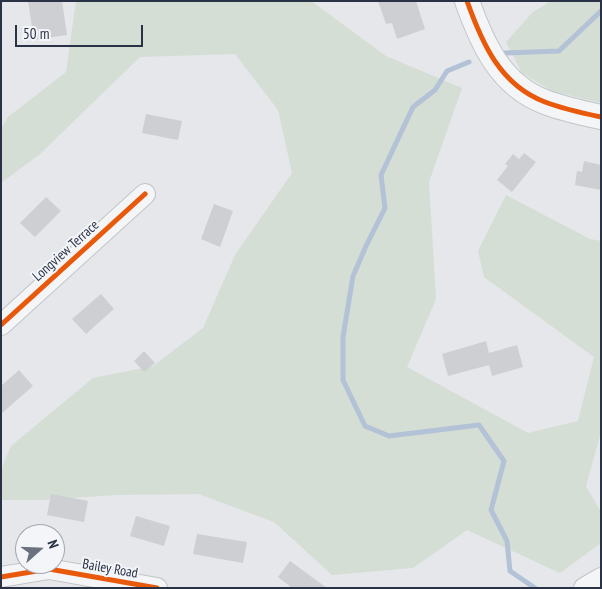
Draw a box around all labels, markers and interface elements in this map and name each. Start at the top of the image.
scale bar [18,15,145,47]
text: 50 m [23,24,49,43]
street label: Longview Terrace [29,217,103,285]
north arrow [15,524,65,574]
text: N [43,538,63,551]
street label: Bailey Road [81,556,139,582]

